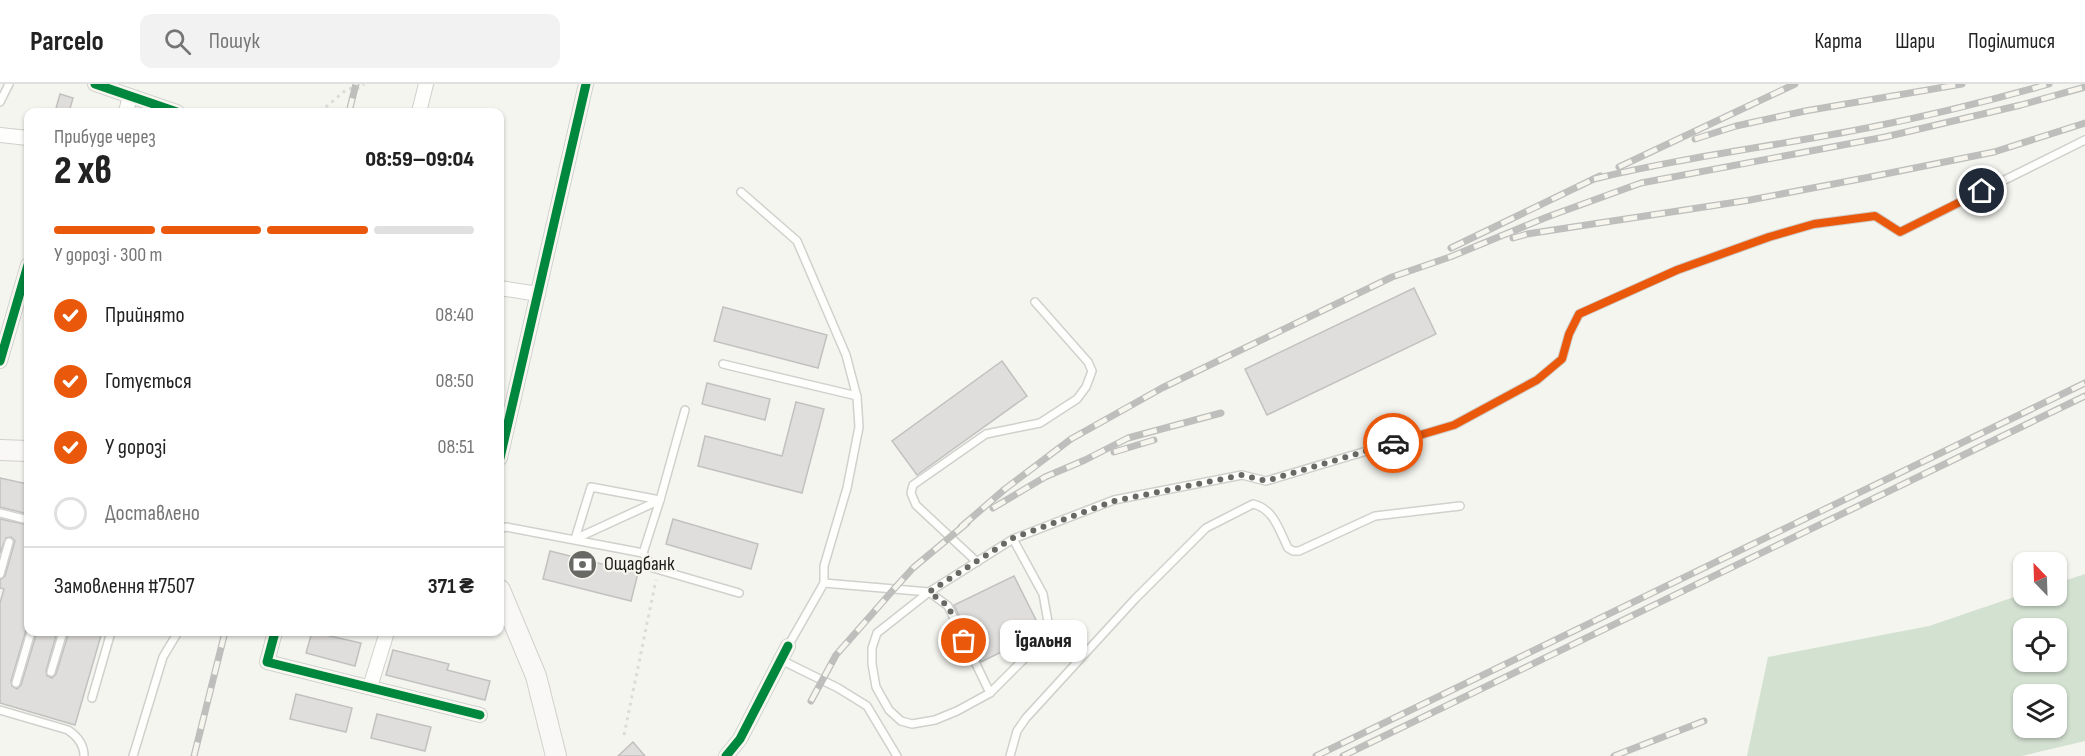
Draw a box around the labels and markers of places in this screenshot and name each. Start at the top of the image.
pin [1956,165,2007,216]
bank icon: Ощадбанк [567,548,599,580]
place label: Ощадбанк [604,552,675,576]
pin [938,615,989,666]
callout: Їдальня [1000,620,1087,662]

